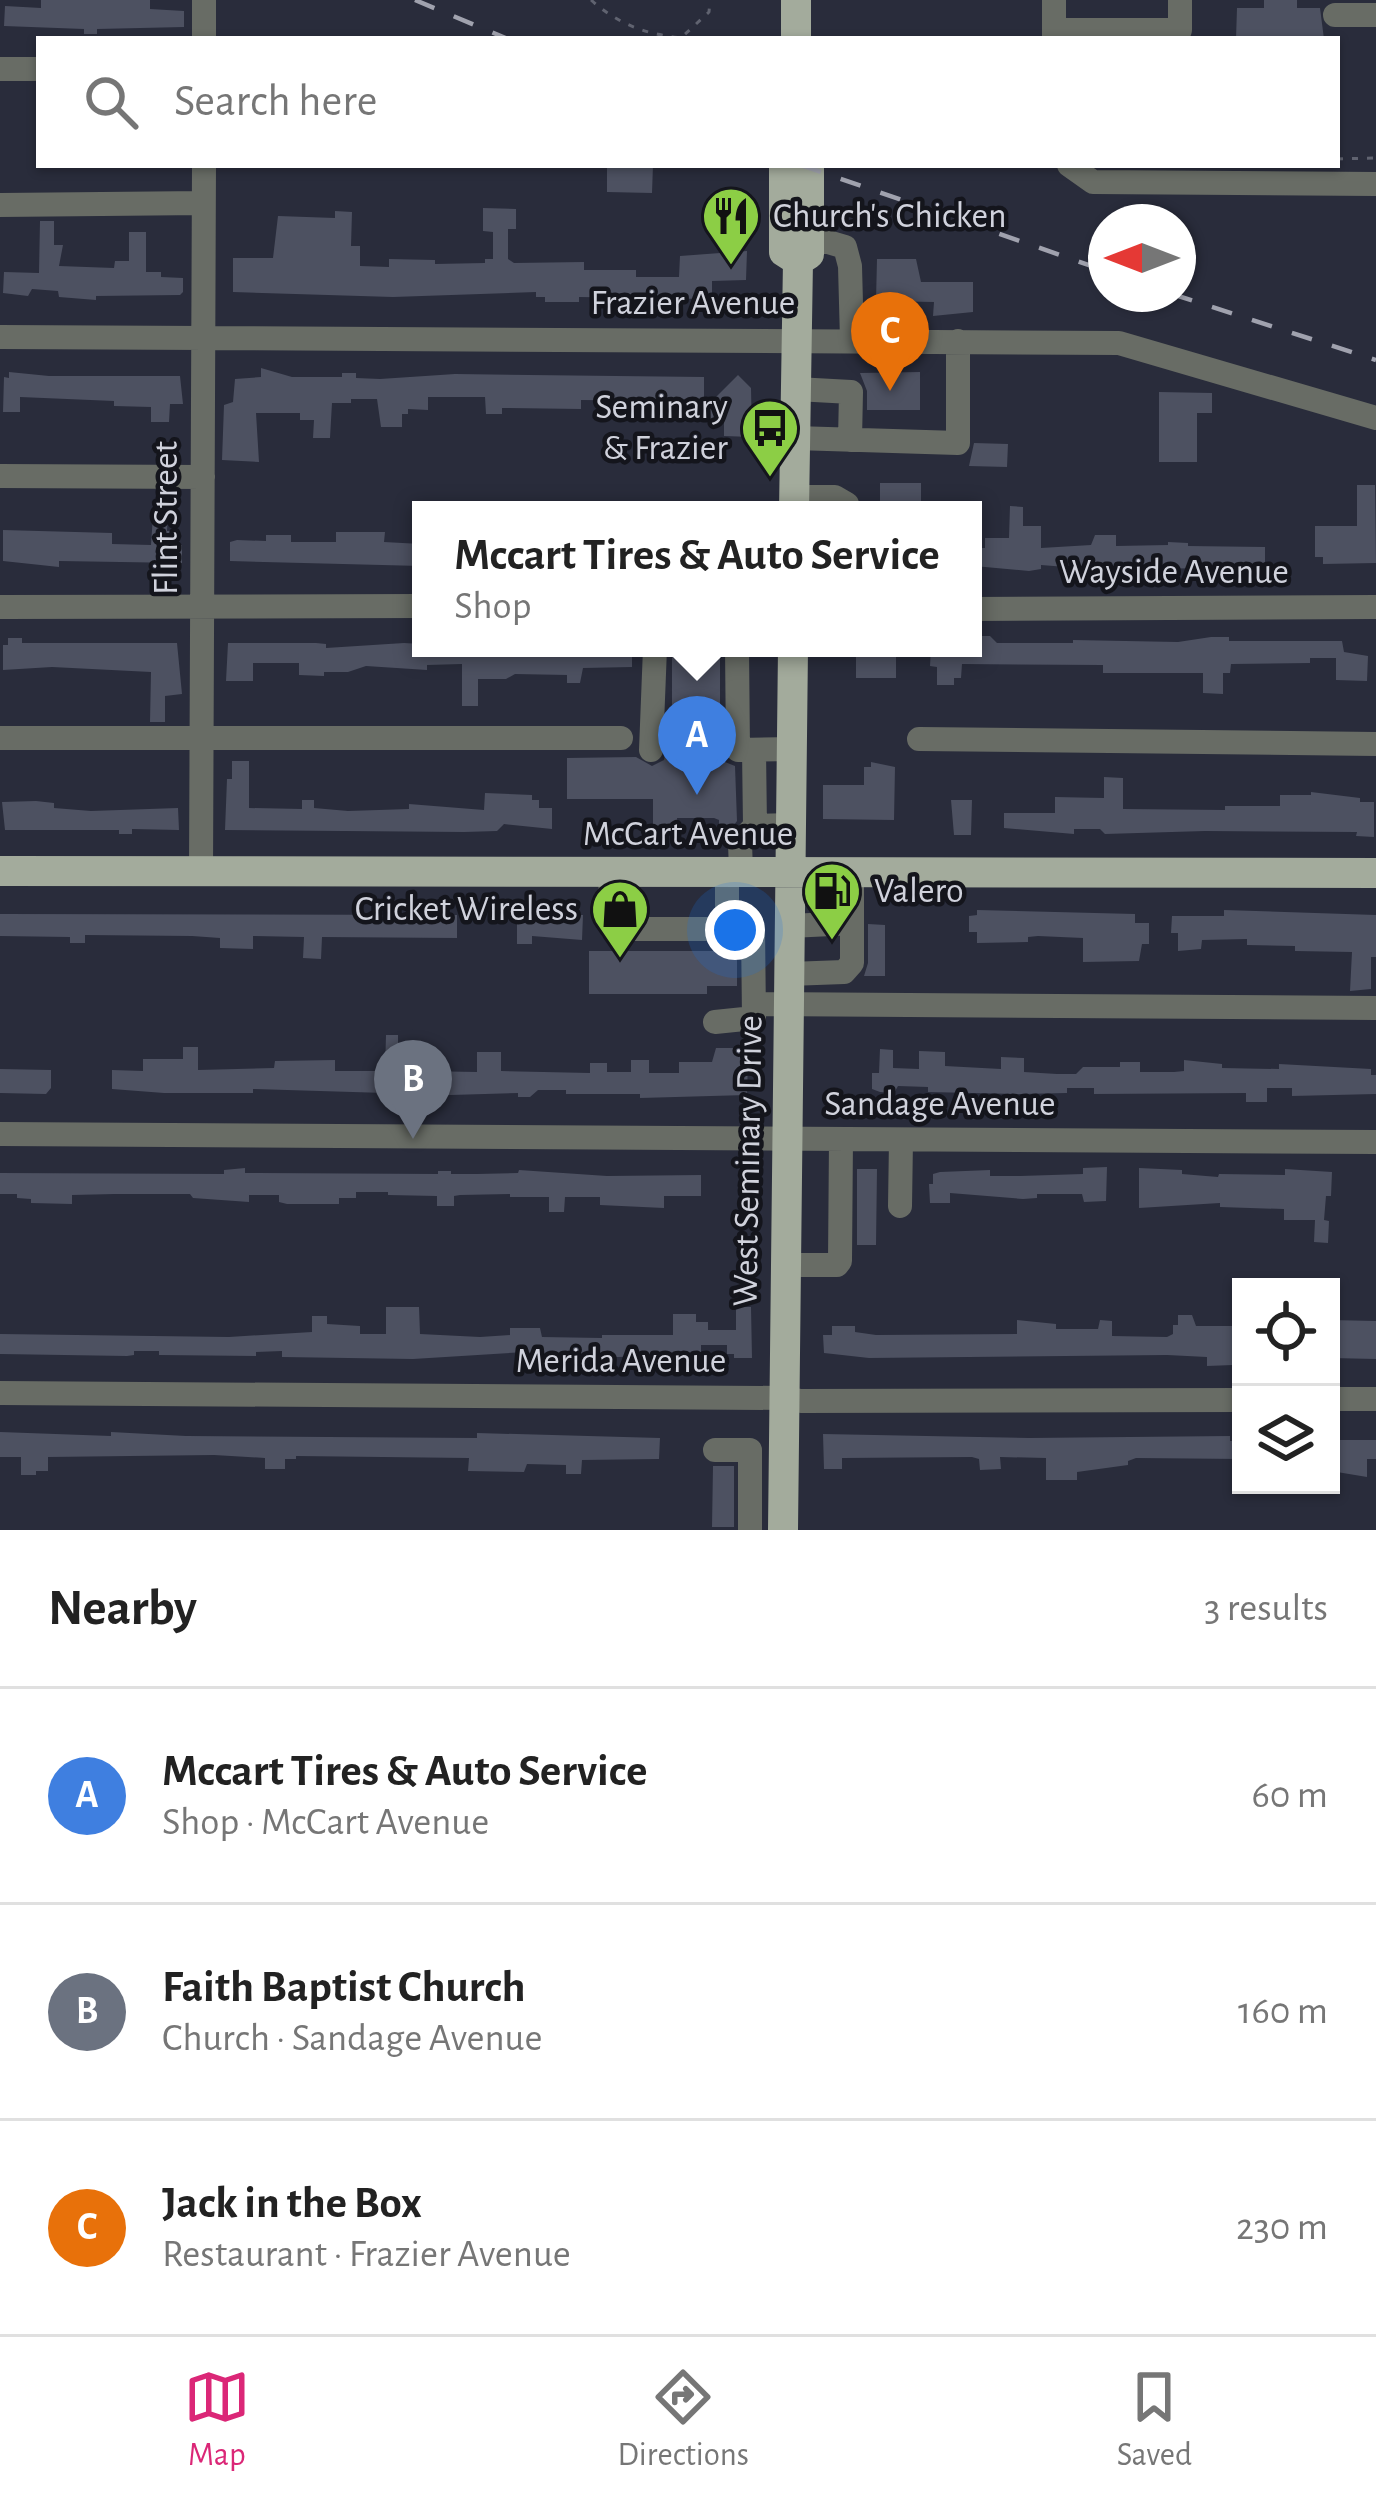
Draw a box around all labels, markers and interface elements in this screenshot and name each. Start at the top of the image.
search box [36,36,1340,168]
icon: search [78,69,144,135]
text: Search here [174,79,377,124]
restaurant icon: Church's Chicken [700,185,762,267]
place label: Church's Chicken [773,198,1007,234]
north arrow [1088,204,1196,312]
street label: Frazier Avenue [591,285,795,321]
pin: C [851,292,929,391]
place label: Seminary & Frazier [595,389,728,466]
bus stop icon: Seminary & Frazier [739,397,801,479]
street label: Flint Street [148,441,184,595]
popup [412,501,982,657]
text: Mccart Tires & Auto Service [454,533,940,578]
street label: Wayside Avenue [1059,554,1289,590]
text: Shop [454,587,532,626]
pin: A [658,696,736,795]
street label: McCart Avenue [583,816,793,852]
fuel station icon: Valero [801,860,863,942]
place label: Valero [874,873,964,909]
shop icon: Cricket Wireless [589,878,651,960]
place label: Cricket Wireless [355,891,578,927]
your location [705,900,765,960]
street label: West Seminary Drive [727,1015,769,1307]
pin: B [374,1040,452,1139]
street label: Sandage Avenue [824,1086,1056,1122]
map controls [1232,1278,1340,1494]
button: locate [1232,1278,1340,1386]
street label: Merida Avenue [516,1343,726,1379]
button: layers [1232,1386,1340,1494]
text: Nearby [48,1583,197,1634]
text: 3 results [1204,1589,1328,1628]
text: Mccart Tires & Auto Service [162,1749,647,1794]
text: A [75,1776,99,1815]
text: 60 m [1251,1776,1328,1815]
text: Shop · McCart Avenue [162,1803,489,1842]
text: Faith Baptist Church [162,1965,525,2010]
text: B [76,1992,98,2031]
text: 160 m [1238,1992,1328,2031]
text: Church · Sandage Avenue [162,2019,542,2058]
text: Jack in the Box [162,2181,422,2226]
text: C [77,2208,97,2247]
text: 230 m [1236,2208,1328,2247]
text: Restaurant · Frazier Avenue [162,2235,571,2274]
tab: Map [184,2364,250,2476]
tab: Directions [617,2364,749,2476]
tab: Saved [1117,2364,1192,2476]

